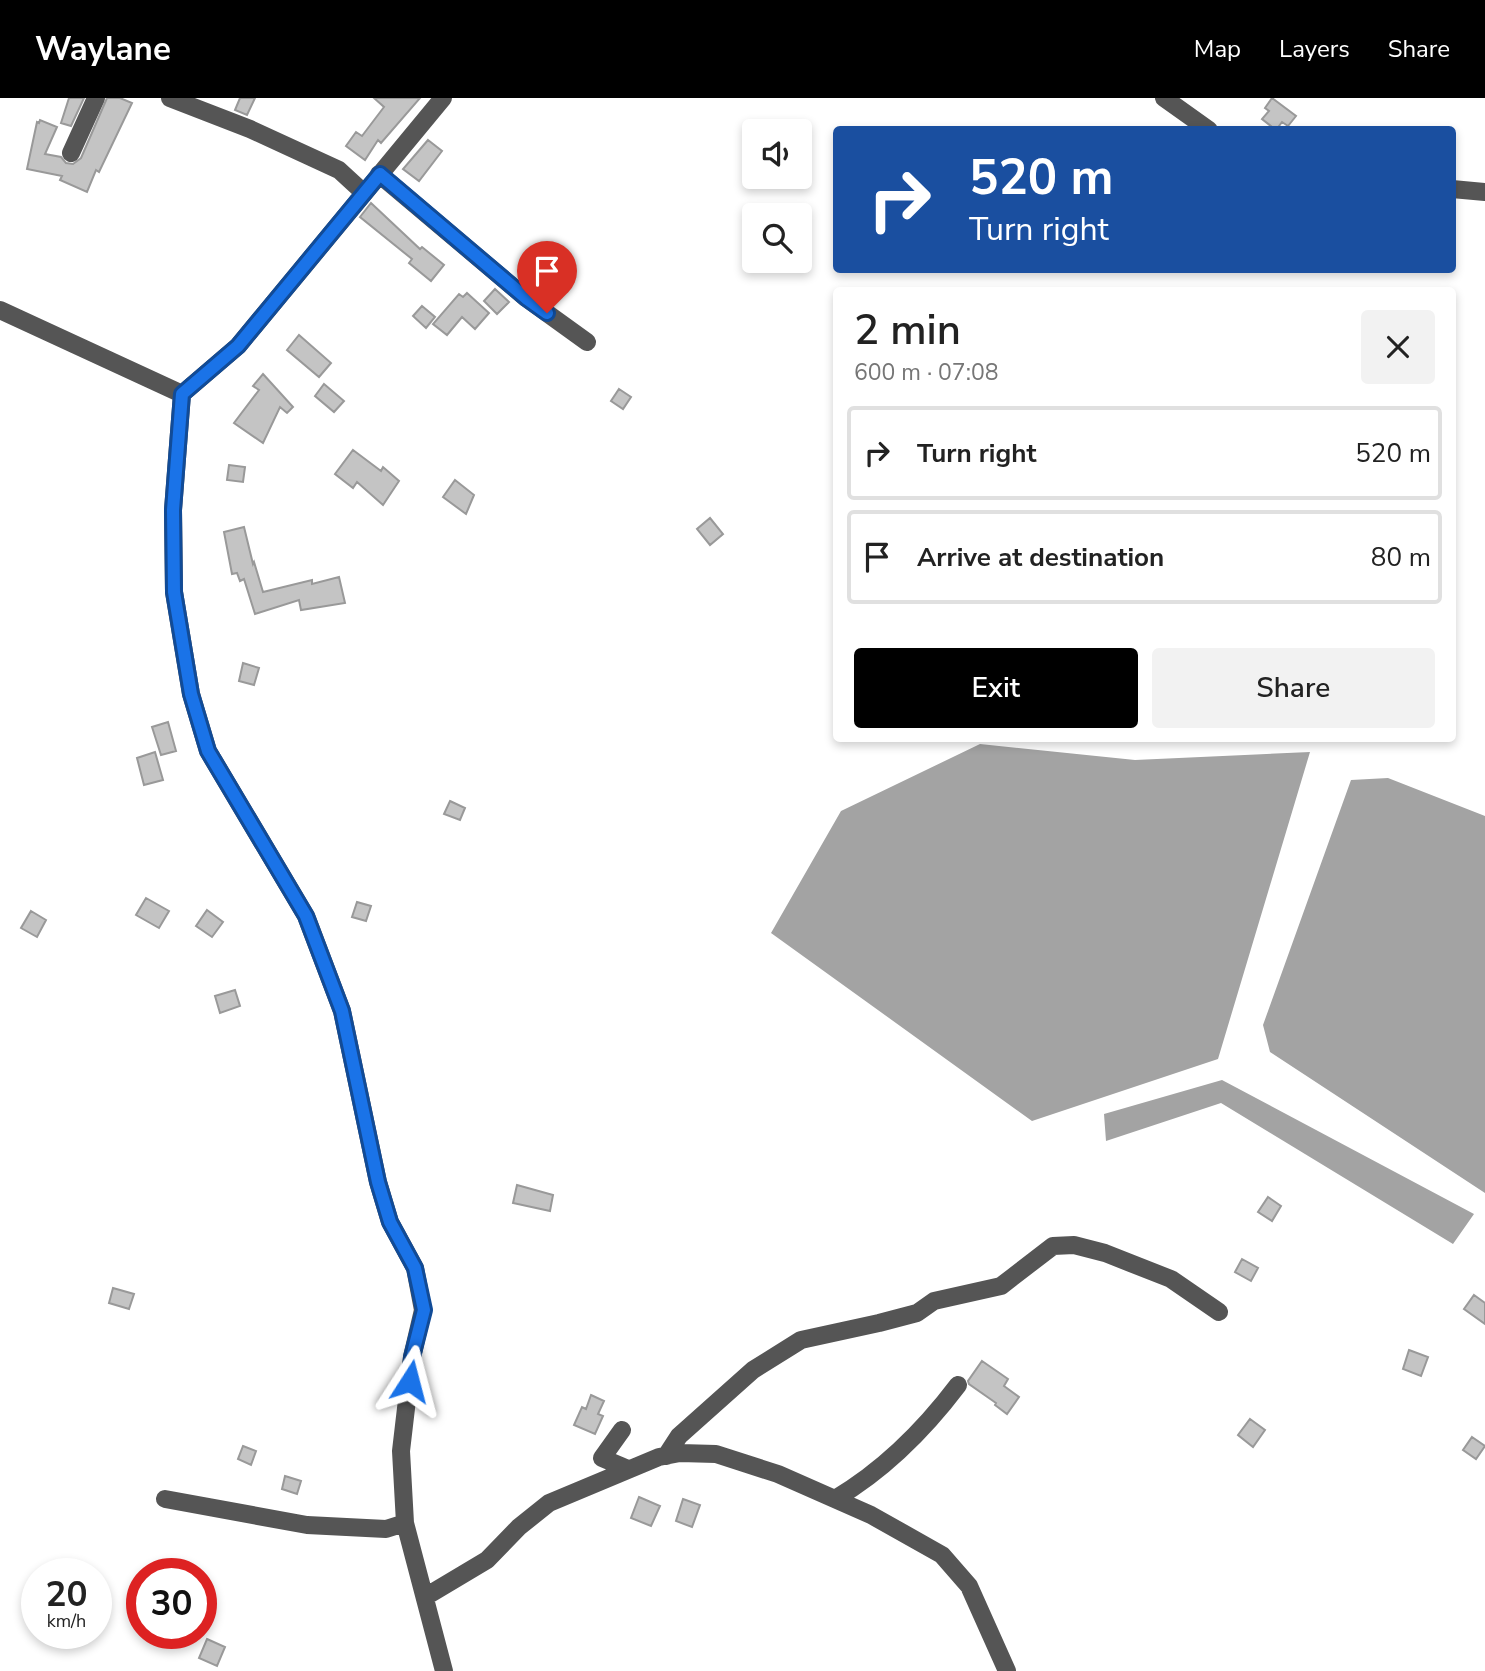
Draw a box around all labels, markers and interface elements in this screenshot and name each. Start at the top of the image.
text: Waylane [35,27,171,72]
text: Map [1194,33,1241,65]
text: Layers [1279,33,1350,65]
text: Share [1388,33,1450,65]
map controls [742,119,812,273]
button: sound [742,119,812,189]
text: 520 m [969,144,1113,211]
icon: right [854,154,945,245]
button: search [742,203,812,273]
text: Turn right [969,208,1109,251]
pin [517,241,577,313]
icon: arrive [528,252,566,290]
text: 2 min [854,302,961,359]
button: close [1361,310,1435,384]
text: 600 m · 07:08 [854,357,999,388]
icon: right [858,434,896,472]
text: Turn right [917,436,1036,471]
text: 520 m [1355,436,1431,471]
icon: arrive [858,538,896,576]
text: Arrive at destination [917,540,1164,575]
text: 80 m [1371,540,1431,575]
button: Exit [854,648,1138,728]
button: Share [1152,648,1435,728]
position arrow [373,1344,447,1418]
speed limit sign: 30 [126,1558,217,1649]
text: 20 [45,1571,88,1618]
text: km/h [47,1609,86,1633]

